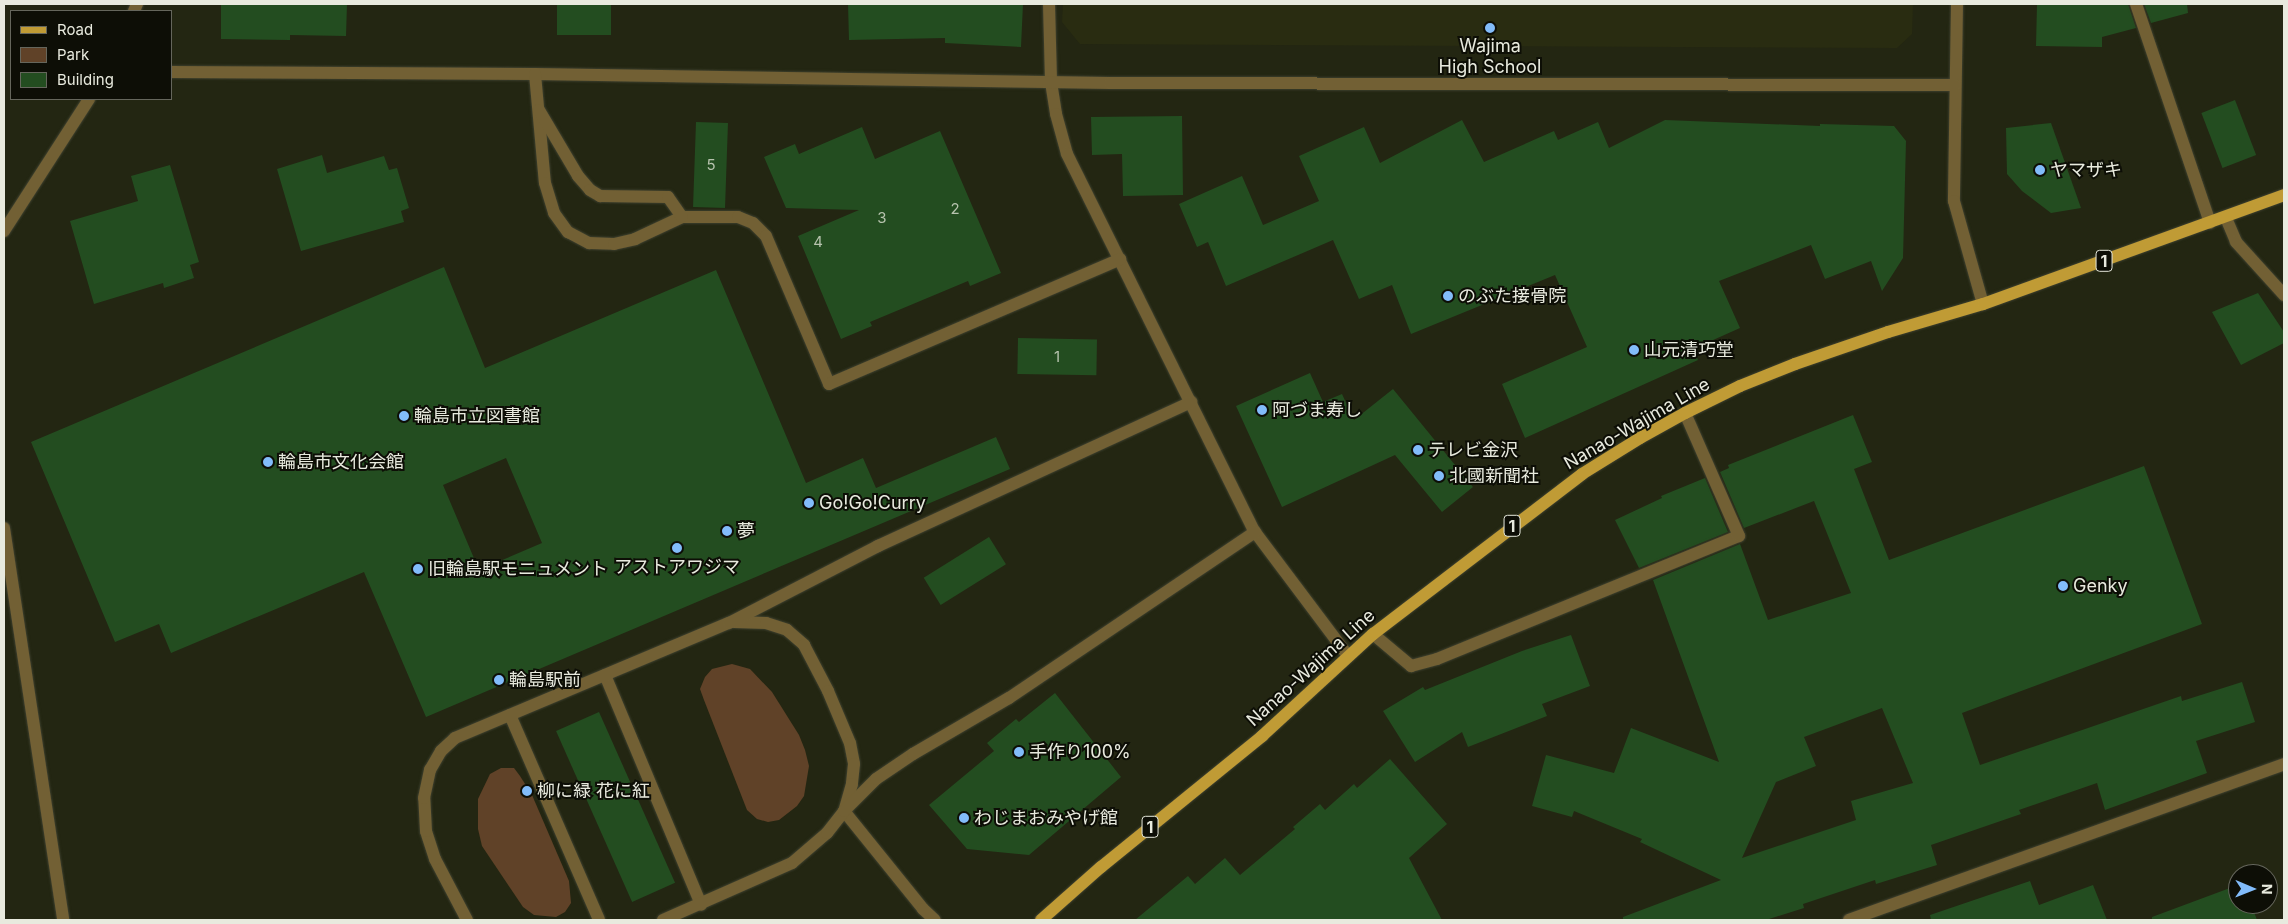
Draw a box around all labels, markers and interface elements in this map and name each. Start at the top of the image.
legend [10,10,172,100]
text: Road [57,20,93,39]
marker: Wajima High School [1484,22,1496,34]
place label: Wajima High School [1439,36,1541,78]
text: Park [57,45,89,64]
text: Building [57,70,114,89]
house number: 5 [706,156,716,174]
place label: ヤマザキ [2050,159,2122,181]
marker: ヤマザキ [2034,164,2046,176]
house number: 2 [950,200,960,218]
house number: 3 [877,209,887,227]
house number: 4 [813,233,823,251]
road number: 1 [2095,248,2113,274]
place label: のぶた接骨院 [1458,285,1566,307]
marker: のぶた接骨院 [1442,290,1454,302]
place label: 山元清巧堂 [1644,339,1734,361]
marker: 山元清巧堂 [1628,344,1640,356]
house number: 1 [1054,348,1060,366]
street label: Nanao-Wajima Line [1560,373,1714,475]
place label: 阿づま寿し [1272,399,1362,421]
marker: 阿づま寿し [1256,404,1268,416]
place label: 輪島市立図書館 [414,405,540,427]
marker: 輪島市立図書館 [398,410,410,422]
place label: テレビ金沢 [1428,439,1518,461]
marker: テレビ金沢 [1412,444,1424,456]
place label: 輪島市文化会館 [278,451,404,473]
marker: 輪島市文化会館 [262,456,274,468]
place label: 北國新聞社 [1449,465,1539,487]
marker: 北國新聞社 [1433,470,1445,482]
place label: Go!Go!Curry [819,492,926,514]
marker: Go!Go!Curry [803,497,815,509]
road number: 1 [1503,512,1521,540]
place label: 夢 [737,520,755,542]
marker: 夢 [721,525,733,537]
marker: アストアワジマ [671,542,683,554]
place label: アストアワジマ [614,556,740,578]
place label: 旧輪島駅モニュメント [428,558,608,580]
marker: 旧輪島駅モニュメント [412,563,424,575]
place label: Genky [2073,575,2128,597]
marker: Genky [2057,580,2069,592]
street label: Nanao-Wajima Line [1243,605,1379,731]
place label: 輪島駅前 [509,669,581,691]
marker: 輪島駅前 [493,674,505,686]
place label: 手作り100% [1029,741,1131,763]
marker: 手作り100% [1013,746,1025,758]
place label: 柳に緑 花に紅 [537,780,650,802]
marker: 柳に緑 花に紅 [521,785,533,797]
place label: わじまおみやげ館 [974,807,1118,829]
marker: わじまおみやげ館 [958,812,970,824]
road number: 1 [1141,814,1159,840]
north arrow [2228,864,2278,914]
text: N [2259,884,2276,895]

